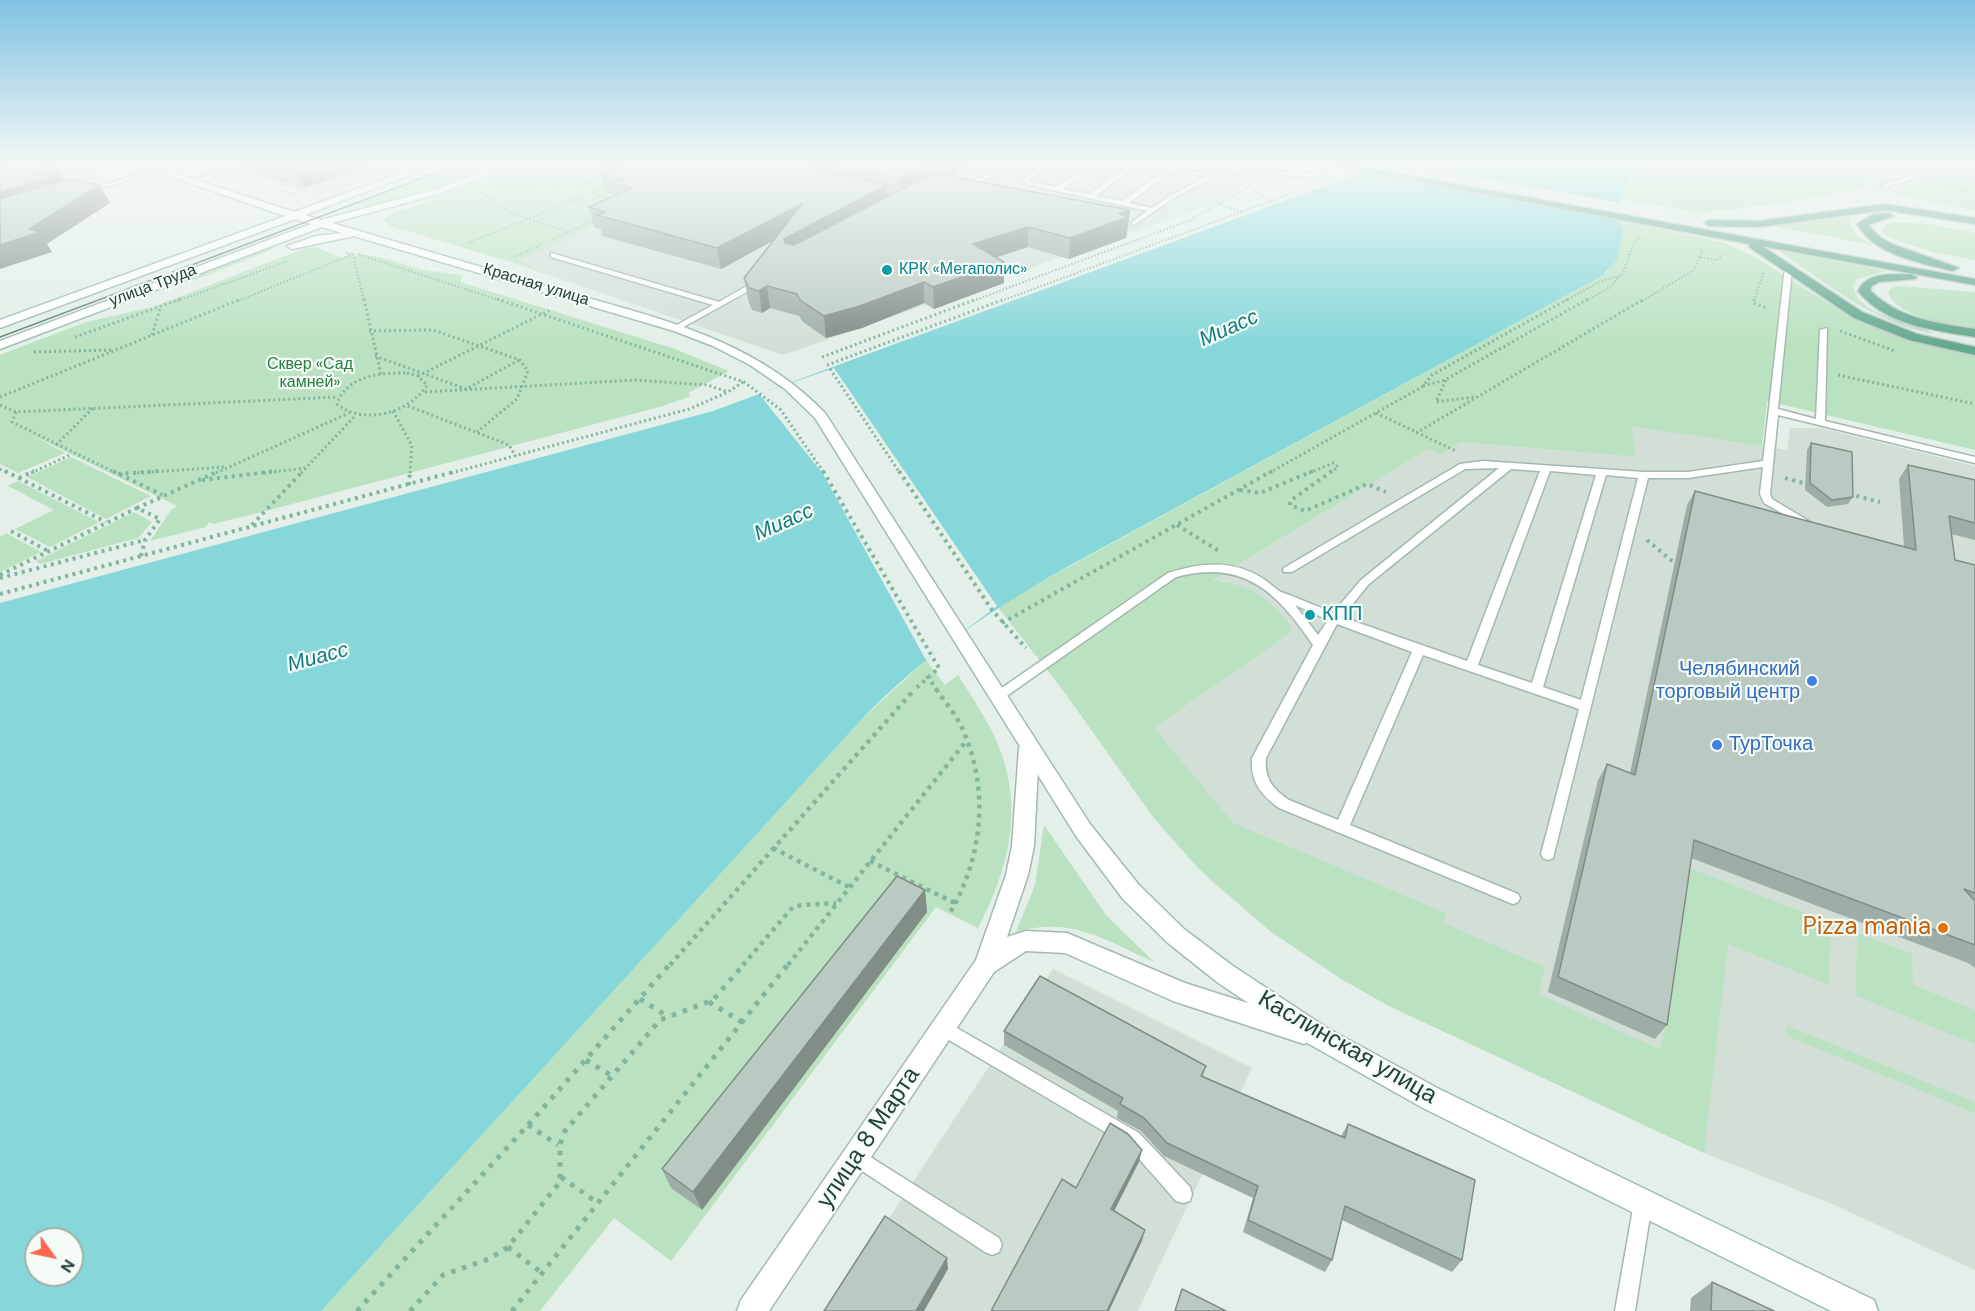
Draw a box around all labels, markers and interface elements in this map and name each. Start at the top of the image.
street label: Красная улица [481,260,591,310]
place label: КРК «Мегаполис» [899,260,1027,280]
street label: улица Труда [107,261,199,311]
marker: КРК «Мегаполис» [880,263,894,277]
water label: Миасс [1196,305,1262,353]
park label: Сквер «Сад камней» [267,355,353,393]
water label: Миасс [751,499,817,547]
place label: КПП [1322,603,1362,627]
marker: КПП [1303,608,1317,622]
water label: Миасс [285,638,351,678]
place label: Челябинский торговый центр [1656,658,1800,705]
marker: Челябинский торговый центр [1805,674,1819,688]
place label: ТурТочка [1729,733,1813,757]
marker: ТурТочка [1710,738,1724,752]
place label: Pizza mania [1803,914,1931,942]
marker: Pizza mania [1936,921,1950,935]
street label: Каслинская улица [1252,985,1442,1111]
street label: улица 8 Марта [811,1062,927,1214]
north arrow [24,1227,84,1287]
text: N [56,1255,80,1277]

